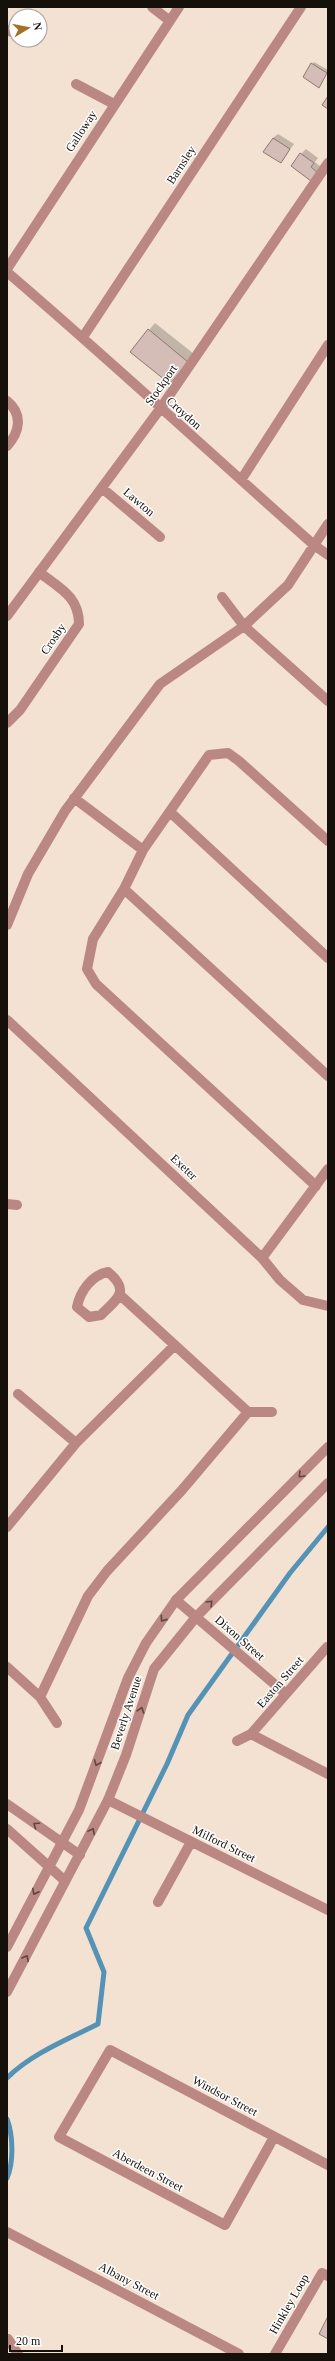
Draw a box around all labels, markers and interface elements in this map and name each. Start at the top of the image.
north arrow [8,8,48,48]
text: N [31,21,44,31]
street label: Galloway [62,108,100,154]
street label: Barnsley [164,143,198,187]
street label: Stockport [142,361,180,408]
street label: Croydon [164,394,204,432]
street label: Lawton [120,485,158,519]
street label: Crosby [38,621,68,657]
street label: Exeter [168,1151,200,1183]
one-way arrow [298,1470,306,1478]
one-way arrow [205,1600,213,1608]
street label: Dixon Street [212,1613,268,1664]
one-way arrow [160,1615,167,1622]
street label: Easton Street [254,1653,307,1711]
street label: Beverly Avenue [107,1674,145,1752]
one-way arrow [136,1707,144,1714]
one-way arrow [94,1759,102,1766]
one-way arrow [33,1822,40,1830]
street label: Milford Street [190,1823,258,1866]
one-way arrow [87,1827,95,1835]
one-way arrow [33,1888,40,1896]
one-way arrow [21,1955,28,1962]
street label: Windsor Street [190,2073,261,2119]
street label: Aberdeen Street [110,2146,186,2195]
street label: Albany Street [96,2259,162,2303]
street label: Hinkley Loop [266,2271,312,2337]
scale bar [10,2327,62,2353]
text: 20 m [16,2334,41,2348]

